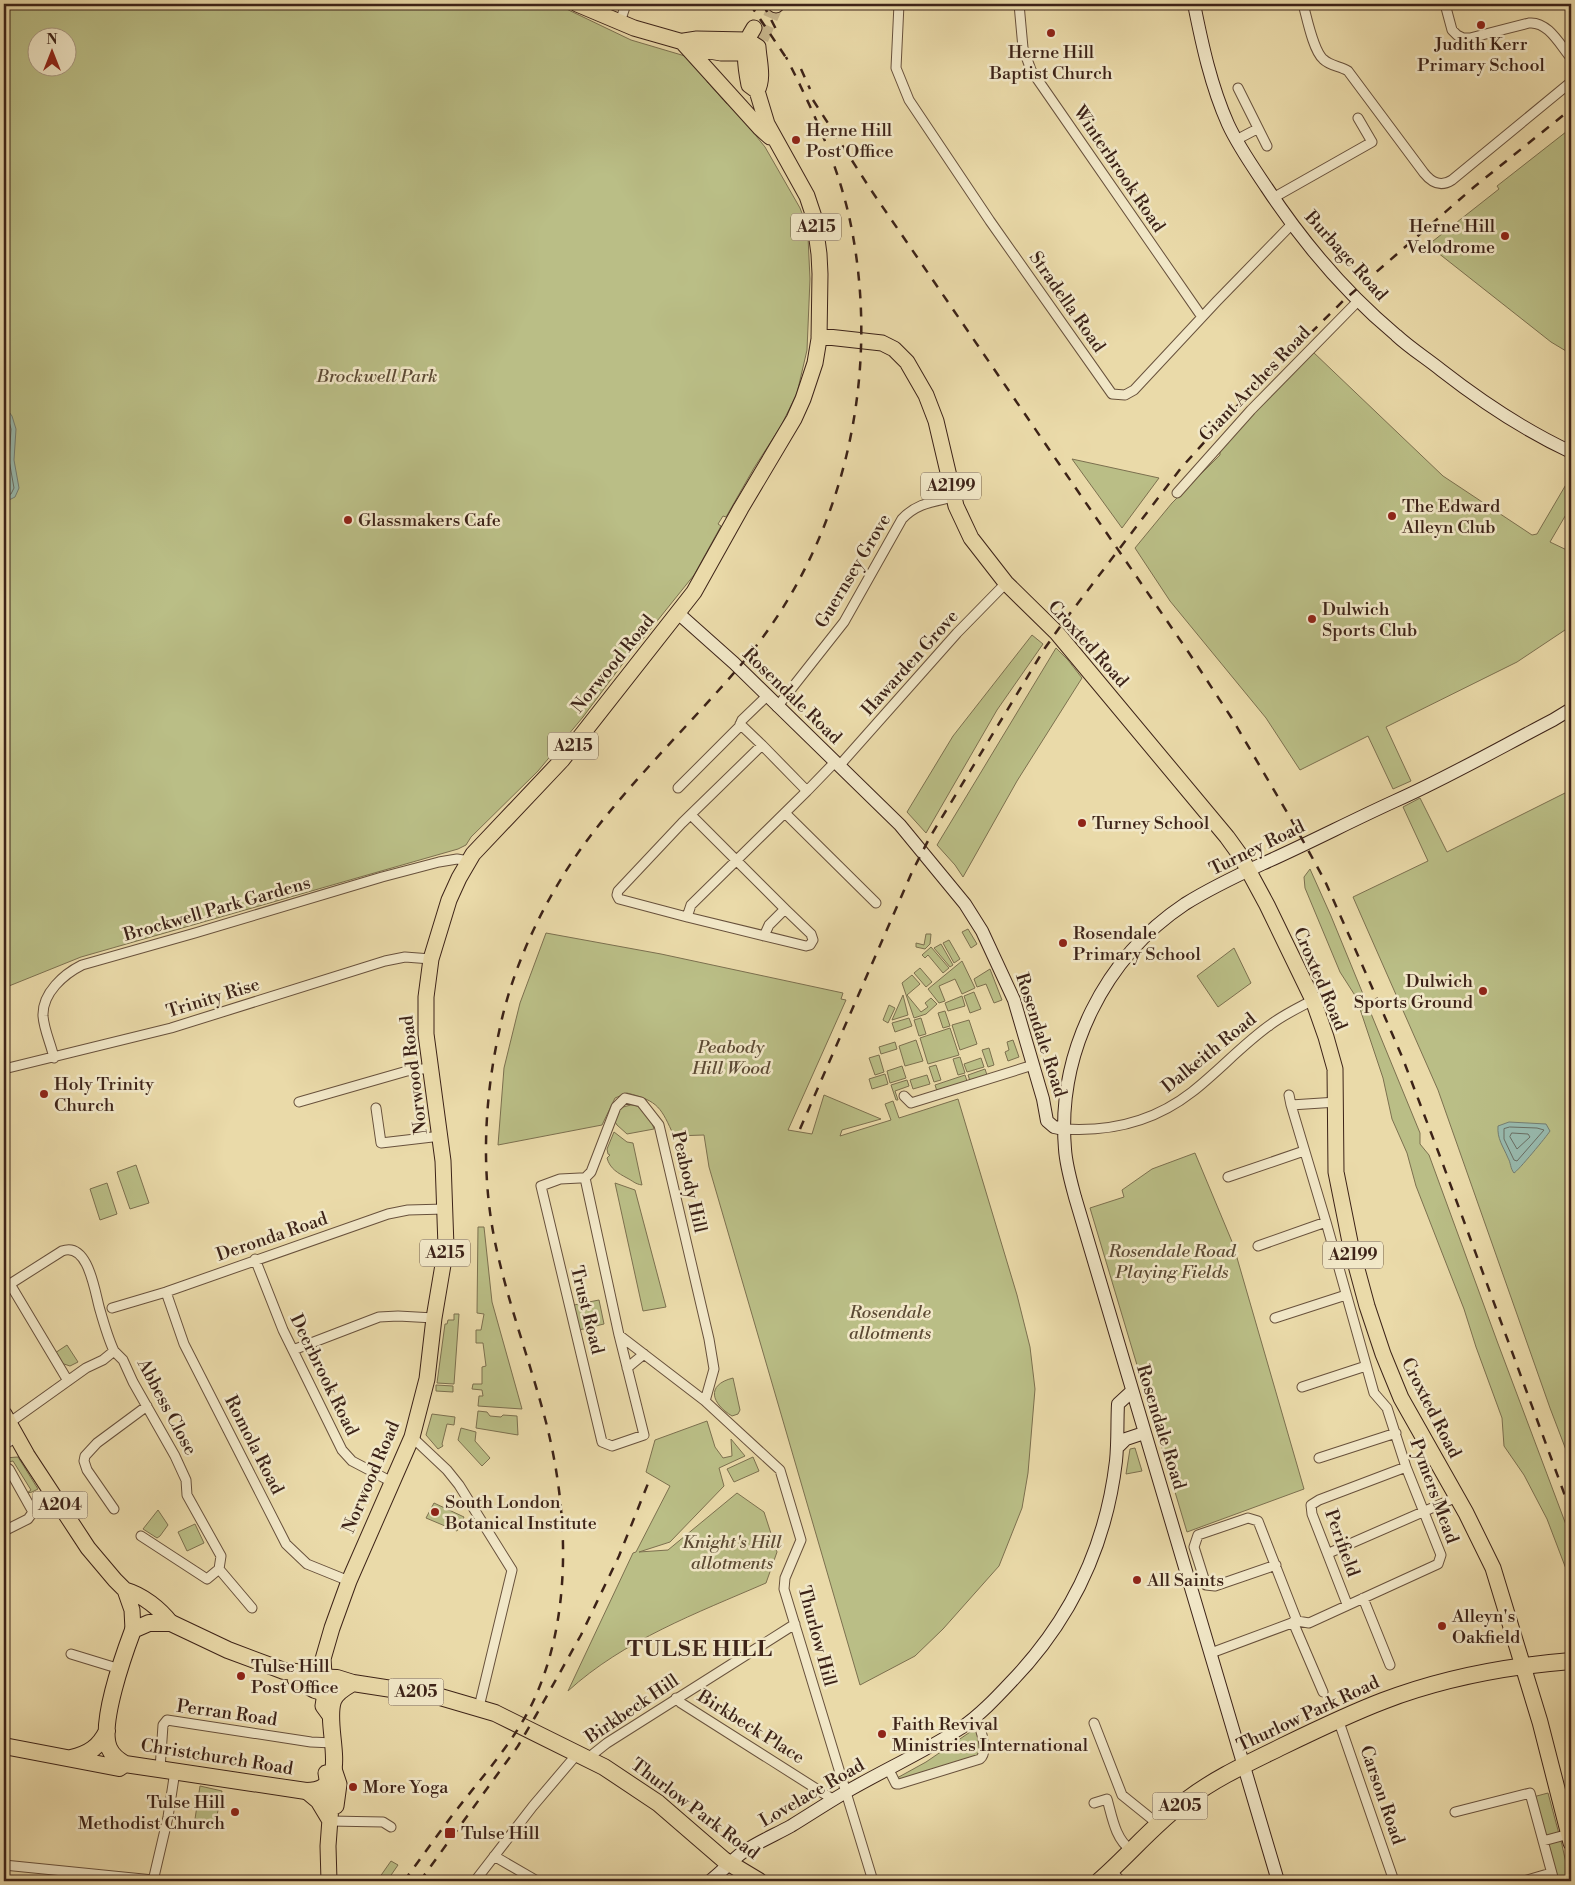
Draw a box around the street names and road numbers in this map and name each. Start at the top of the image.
street label: Winterbrook Road [1067,100,1170,237]
street label: Burbage Road [1299,205,1393,306]
road number: A215 [791,213,841,240]
street label: Stradella Road [1024,247,1111,358]
street label: Giant Arches Road [1194,321,1316,446]
road number: A2199 [921,472,981,500]
street label: Guernsey Grove [810,510,896,632]
street label: Croxted Road [1043,596,1134,693]
street label: Hawarden Grove [856,605,964,721]
street label: Norwood Road [566,610,660,718]
street label: Rosendale Road [738,643,847,750]
road number: A215 [548,732,598,759]
street label: Turney Road [1205,815,1309,881]
street label: Brockwell Park Gardens [120,871,313,947]
street label: Croxted Road [1288,924,1352,1035]
street label: Rosendale Road [1010,970,1072,1101]
street label: Trinity Rise [163,973,263,1023]
street label: Dalkeith Road [1157,1007,1262,1098]
street label: Norwood Road [395,1013,433,1136]
street label: Peabody Hill [666,1129,712,1236]
street label: Deronda Road [213,1207,331,1267]
road number: A215 [420,1240,470,1266]
road number: A2199 [1323,1242,1383,1268]
street label: Trust Road [565,1263,609,1357]
street label: Deerbrook Road [285,1310,364,1440]
street label: Abbess Close [132,1354,202,1459]
street label: Croxted Road [1396,1354,1467,1463]
street label: Rosendale Road [1131,1362,1191,1493]
street label: Romola Road [219,1392,289,1499]
street label: Norwood Road [337,1417,405,1537]
street label: Pymers Mead [1404,1435,1464,1547]
road number: A204 [32,1492,88,1518]
street label: Perifield [1319,1506,1365,1581]
street label: Thurlow Hill [793,1583,842,1689]
street label: Birkbeck Hill [580,1669,684,1749]
street label: Thurlow Park Road [1233,1671,1384,1757]
road number: A205 [388,1678,444,1705]
street label: Birkbeck Place [692,1684,809,1769]
street label: Perran Road [175,1695,280,1732]
street label: Christchurch Road [139,1734,296,1781]
street label: Carson Road [1354,1742,1410,1848]
street label: Thurlow Park Road [626,1753,764,1865]
street label: Lovelace Road [755,1753,869,1832]
road number: A205 [1152,1792,1208,1820]

